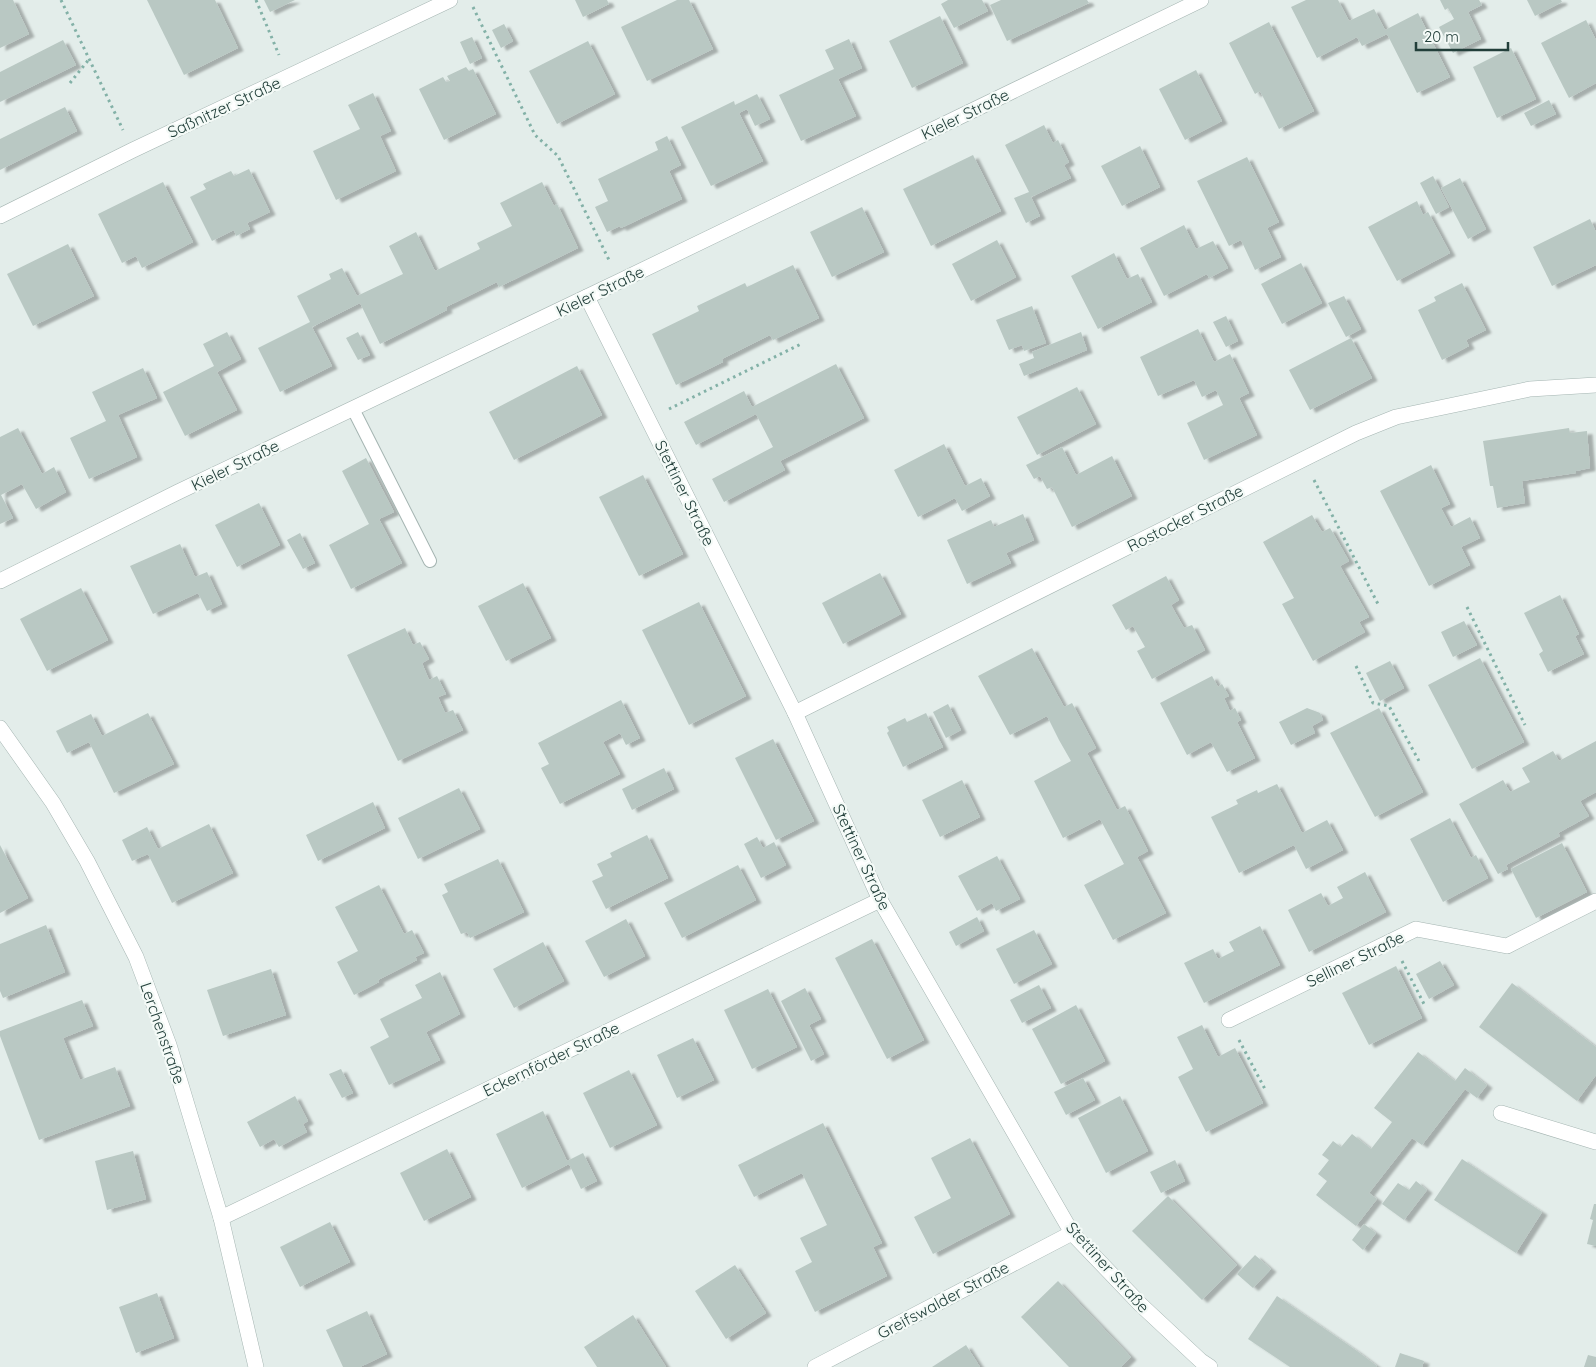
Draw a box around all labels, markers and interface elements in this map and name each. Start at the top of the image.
scale bar [1416,20,1508,52]
text: 20 m [1424,27,1459,46]
street label: Saßnitzer Straße [164,72,284,142]
street label: Kieler Straße [918,84,1012,144]
street label: Kieler Straße [553,261,647,321]
street label: Kieler Straße [188,435,282,495]
street label: Stettiner Straße [651,437,719,549]
street label: Rostocker Straße [1124,480,1246,556]
street label: Stettiner Straße [829,801,895,913]
street label: Selliner Straße [1303,927,1407,991]
street label: Lerchenstraße [136,979,190,1087]
street label: Eckernförder Straße [480,1017,622,1101]
street label: Stettiner Straße [1062,1217,1154,1317]
street label: Greifswalder Straße [874,1257,1012,1343]

